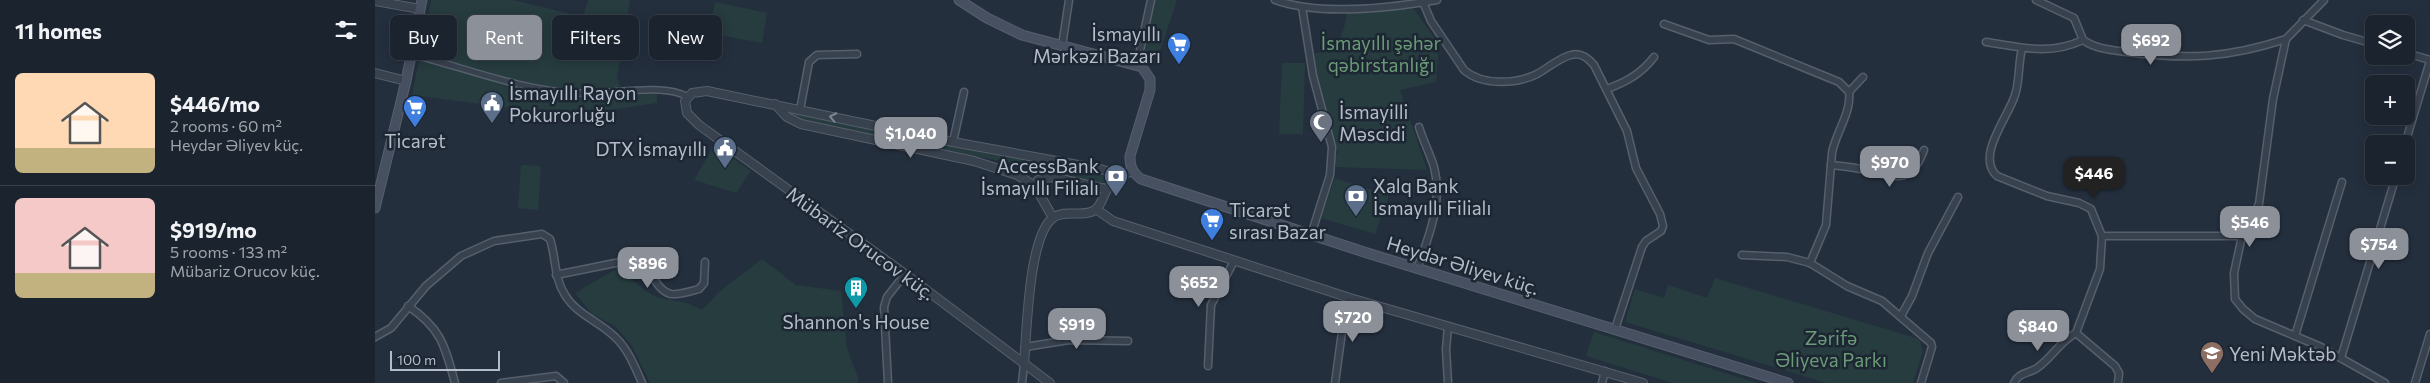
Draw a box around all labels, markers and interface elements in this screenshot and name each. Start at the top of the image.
chip: Buy [390,15,457,60]
chip: Rent [467,15,542,60]
chip: Filters [552,15,639,60]
chip: New [649,15,722,60]
map controls [2365,15,2415,185]
button: layers [2365,15,2415,65]
icon: filters [332,16,360,44]
text: 11 homes [15,18,102,43]
place label: İsmayıllı Mərkəzi Bazarı [1033,22,1161,67]
pin: $692 [2121,23,2181,66]
text: $692 [2132,30,2170,49]
supermarket icon: İsmayıllı Mərkəzi Bazarı [1166,31,1192,65]
park label: İsmayıllı şəhər qəbirstanlığı [1321,31,1442,76]
button: + [2365,75,2415,125]
place label: İsmayıllı Rayon Pokurorluğu [509,81,636,126]
public building icon: İsmayıllı Rayon Pokurorluğu [479,90,505,124]
text: $446/mo [170,91,260,116]
icon: home [55,93,115,153]
supermarket icon: Ticarət [402,94,428,128]
place label: İsmayilli Məscidi [1339,100,1409,145]
mosque icon: İsmayilli Məscidi [1308,109,1334,143]
one-way arrow [828,112,837,123]
text: 2 rooms · 60 m² [170,116,282,135]
pin: $1,040 [870,116,952,159]
text: $1,040 [885,123,937,142]
place label: Ticarət [384,129,446,152]
text: Heydər Əliyev küç. [170,135,303,154]
public building icon: DTX İsmayıllı [712,135,738,169]
button: − [2365,135,2415,185]
place label: DTX İsmayıllı [595,137,707,160]
pin: $970 [1860,146,1920,188]
text: $970 [1871,152,1909,171]
place label: AccessBank İsmayıllı Filialı [981,154,1099,199]
pin: $446 [2064,156,2124,199]
bank icon: AccessBank İsmayıllı Filialı [1103,163,1129,197]
text: $446 [2075,163,2113,182]
place label: Xalq Bank İsmayıllı Filialı [1373,174,1491,219]
street label: Mübariz Orucov küç. [782,181,940,305]
bank icon: Xalq Bank İsmayıllı Filialı [1343,183,1369,217]
place label: Ticarət sırası Bazar [1229,198,1327,243]
pin: $546 [2220,206,2280,248]
supermarket icon: Ticarət sırası Bazar [1199,207,1225,241]
text: $546 [2231,212,2269,231]
text: $919/mo [170,217,257,242]
icon: home [55,218,115,278]
pin: $754 [2349,228,2409,270]
street label: Heydər Əliyev küç. [1384,231,1542,299]
text: $754 [2360,234,2398,253]
text: 5 rooms · 133 m² [170,242,287,261]
pin: $896 [618,246,678,289]
text: $896 [629,253,667,272]
text: Mübariz Orucov küç. [170,261,320,280]
pin: $652 [1169,266,1229,308]
text: $652 [1180,272,1218,291]
building icon: Shannon's House [843,275,869,309]
pin: $720 [1323,300,1383,343]
text: $720 [1334,307,1372,326]
pin: $919 [1047,308,1107,350]
place label: Shannon's House [783,310,929,333]
pin: $840 [2008,310,2068,352]
text: $919 [1059,314,1095,333]
text: $840 [2018,316,2058,335]
park label: Zərifə Əliyeva Parkı [1775,326,1887,371]
school or university icon: Yeni Məktəb [2199,340,2225,374]
place label: Yeni Məktəb [2229,342,2336,365]
scale bar [390,348,500,371]
text: 100 m [397,351,436,368]

